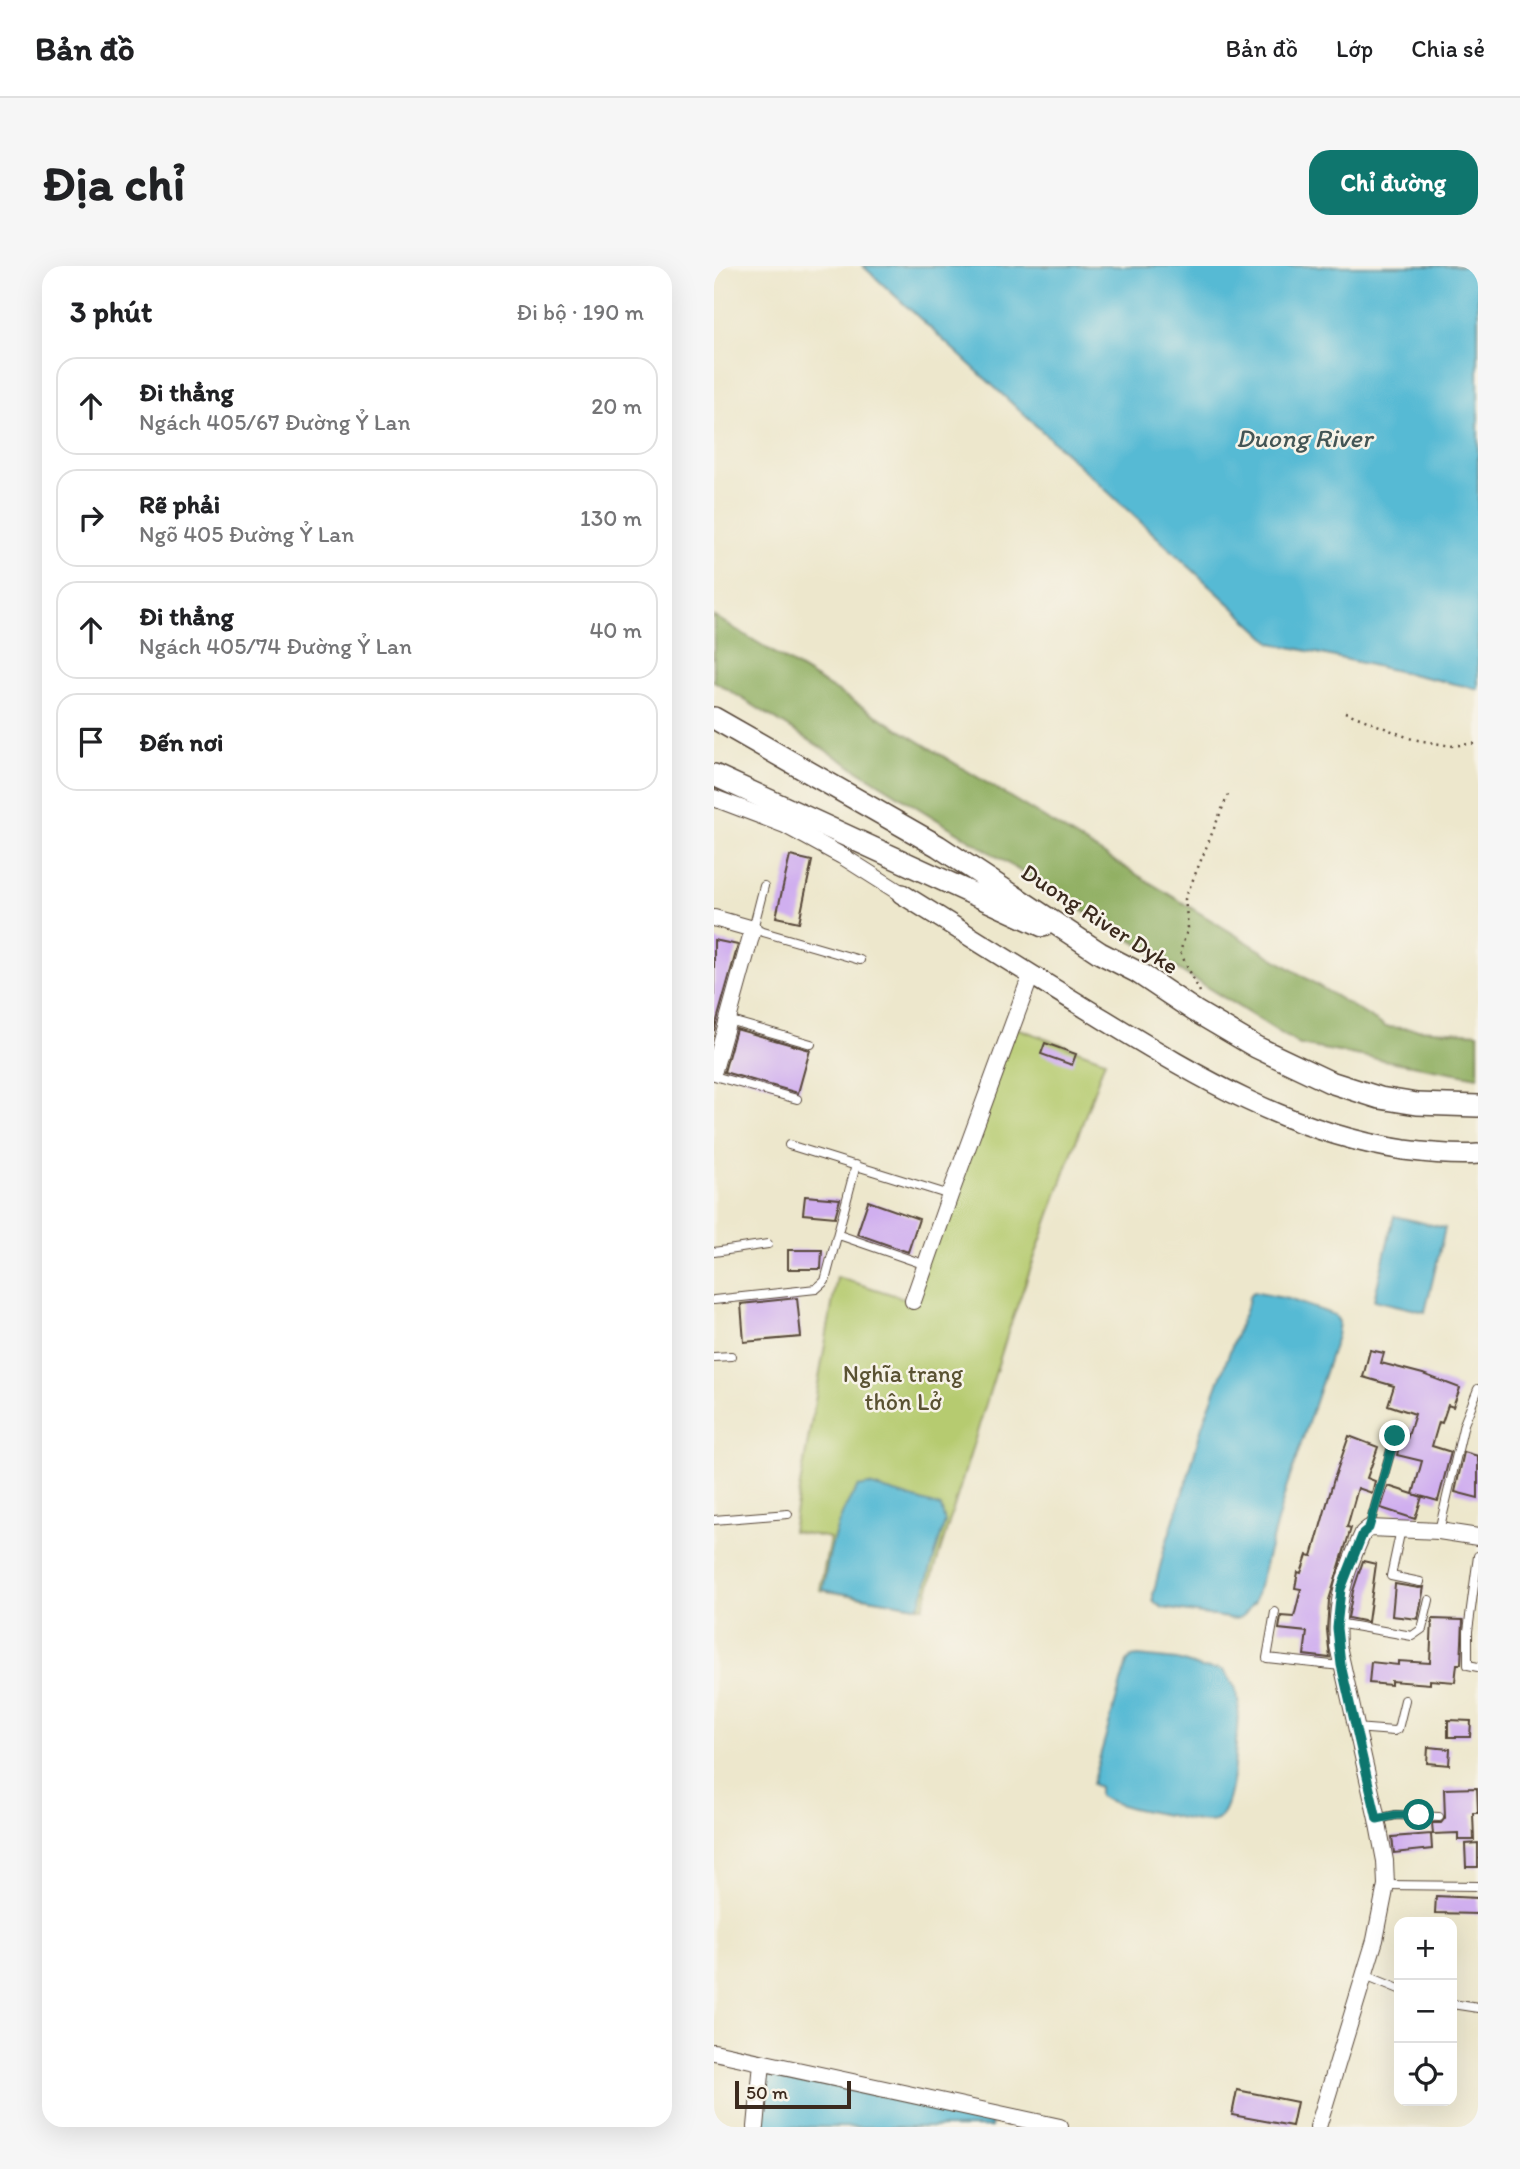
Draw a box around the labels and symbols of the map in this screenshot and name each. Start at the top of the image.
water label: Duong River [1236,422,1375,454]
street label: Duong River Dyke [1016,857,1184,980]
park label: Nghĩa trang thôn Lở [843,1359,964,1416]
route end [1379,1420,1410,1451]
route start [1403,1799,1434,1830]
scale bar [735,2078,850,2110]

